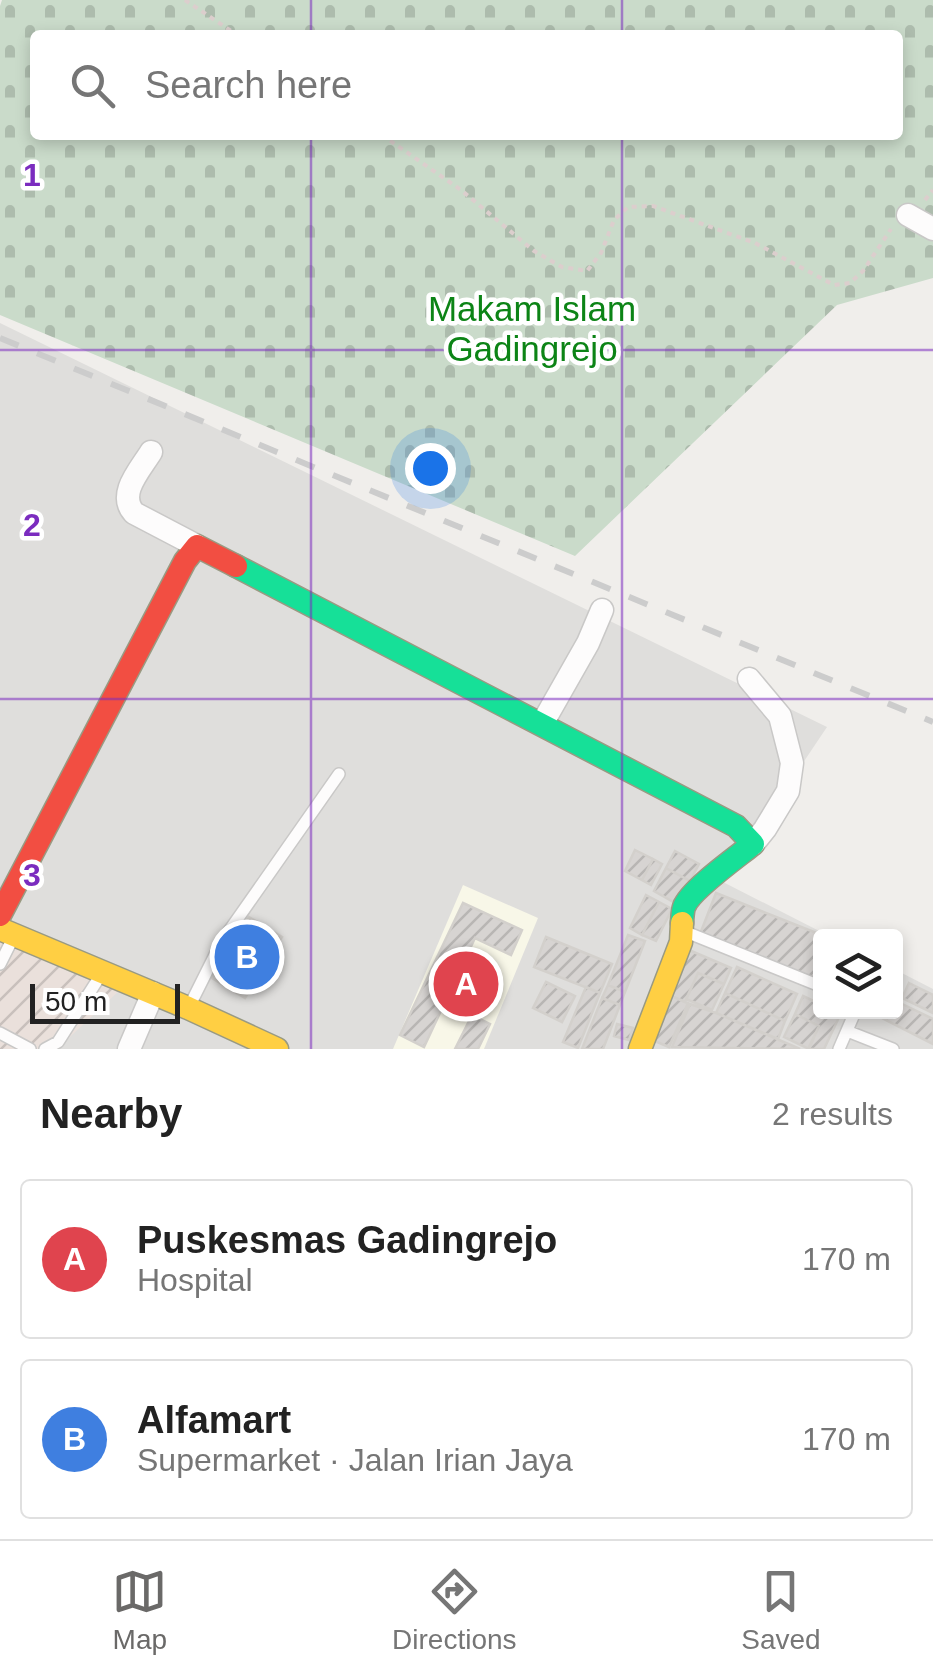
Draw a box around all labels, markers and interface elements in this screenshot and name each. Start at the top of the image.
search box [30,30,903,140]
icon: search [65,58,120,113]
text: Search here [145,64,352,106]
text: 1 [23,157,41,193]
park label: Makam Islam Gadingrejo [428,289,636,368]
your location [405,443,456,494]
text: 2 [23,507,41,543]
text: 3 [23,857,41,893]
pin: B [214,920,280,994]
map controls [813,929,903,1019]
button: layers [813,929,903,1019]
pin: A [434,946,498,1022]
scale bar [30,979,180,1024]
text: 50 m [45,986,107,1017]
text: Nearby [40,1090,182,1137]
text: 2 results [772,1096,893,1132]
text: Puskesmas Gadingrejo [137,1219,557,1261]
text: A [63,1241,86,1277]
text: 170 m [802,1241,891,1277]
text: Hospital [137,1262,253,1298]
text: Alfamart [137,1399,291,1441]
text: B [63,1421,86,1457]
text: 170 m [802,1421,891,1457]
text: Supermarket · Jalan Irian Jaya [137,1442,573,1478]
tab: Map [112,1564,167,1656]
tab: Directions [392,1564,517,1656]
tab: Saved [741,1564,821,1656]

